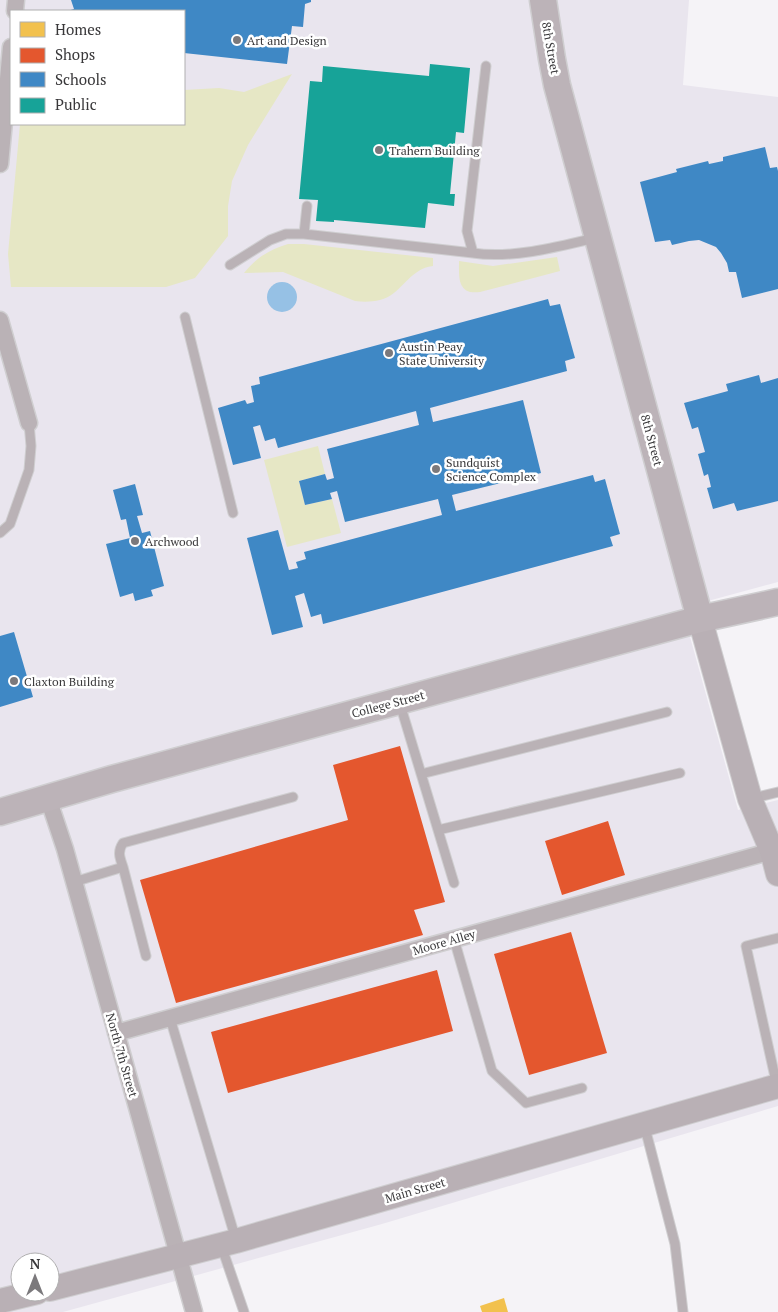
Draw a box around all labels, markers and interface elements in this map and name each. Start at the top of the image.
legend [10,10,185,125]
text: Homes [55,19,101,39]
street label: 8th Street [539,21,563,76]
place label: Art and Design [247,33,327,48]
marker: Art and Design [231,34,243,46]
text: Shops [55,44,95,64]
text: Schools [55,69,106,89]
text: Public [55,94,97,114]
place label: Trahern Building [389,143,480,158]
marker: Trahern Building [373,144,385,156]
place label: Austin Peay State University [399,339,485,368]
marker: Austin Peay State University [383,347,395,359]
street label: 8th Street [638,413,666,468]
place label: Sundquist Science Complex [446,455,537,484]
marker: Sundquist Science Complex [430,463,442,475]
place label: Archwood [145,534,199,549]
marker: Archwood [129,535,141,547]
place label: Claxton Building [24,674,115,689]
marker: Claxton Building [8,675,20,687]
street label: College Street [350,687,427,721]
street label: Moore Alley [411,926,478,958]
street label: North 7th Street [103,1011,141,1099]
street label: Main Street [383,1174,447,1206]
north arrow [10,1252,60,1302]
text: N [30,1254,41,1273]

